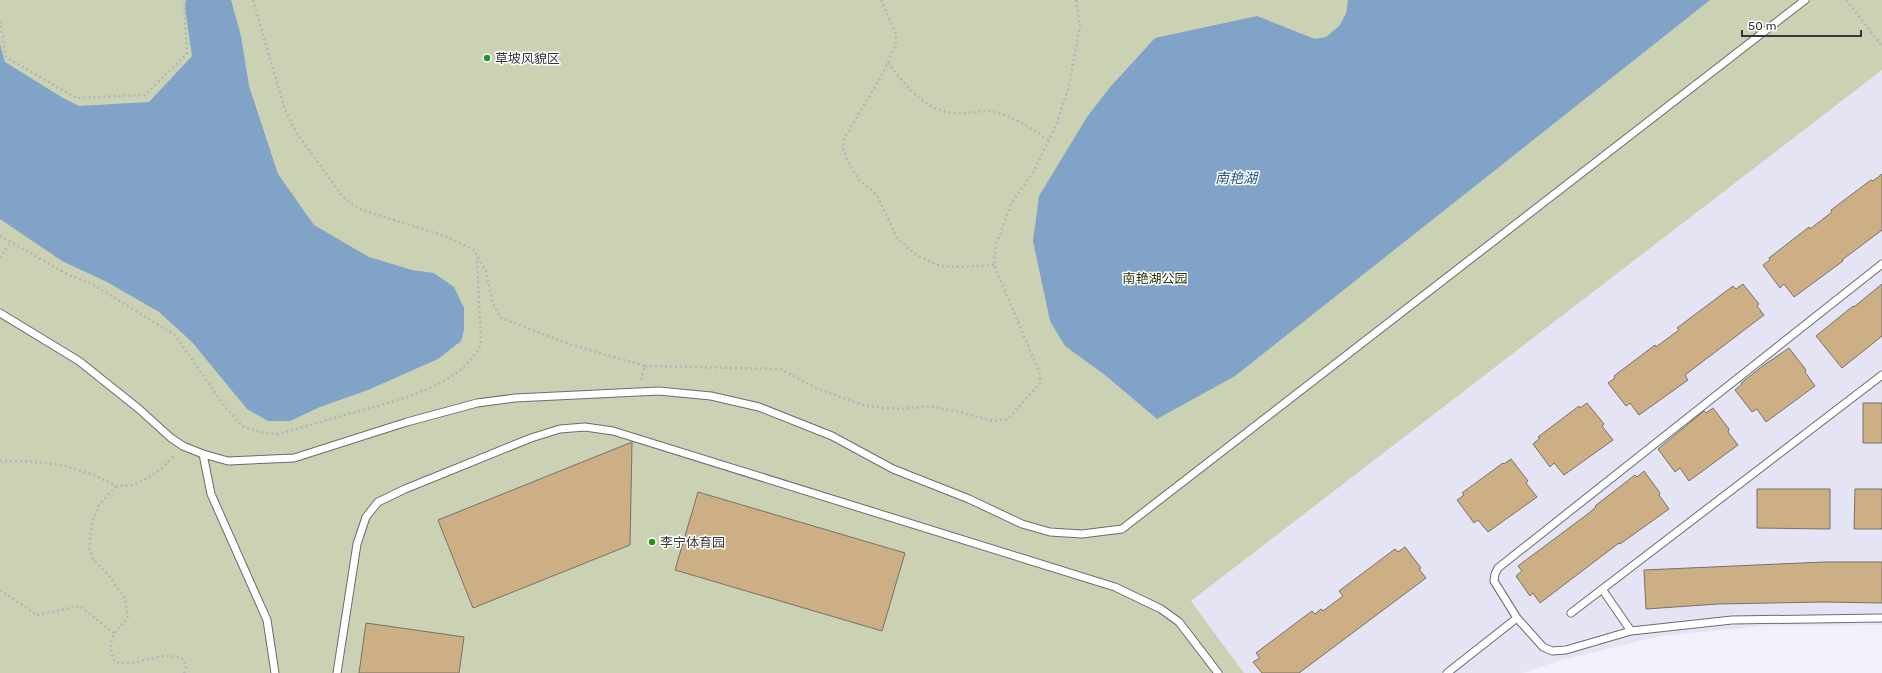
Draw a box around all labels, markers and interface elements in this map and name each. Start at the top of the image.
scale bar [1742,12,1861,38]
text: 50 m [1748,19,1776,33]
place label: 草坡风貌区 [495,51,560,66]
marker: 草坡风貌区 [482,53,492,63]
water label: 南艳湖 [1215,170,1259,187]
park label: 南艳湖公园 [1122,271,1188,286]
place label: 李宁体育园 [660,535,725,550]
marker: 李宁体育园 [647,537,657,547]

